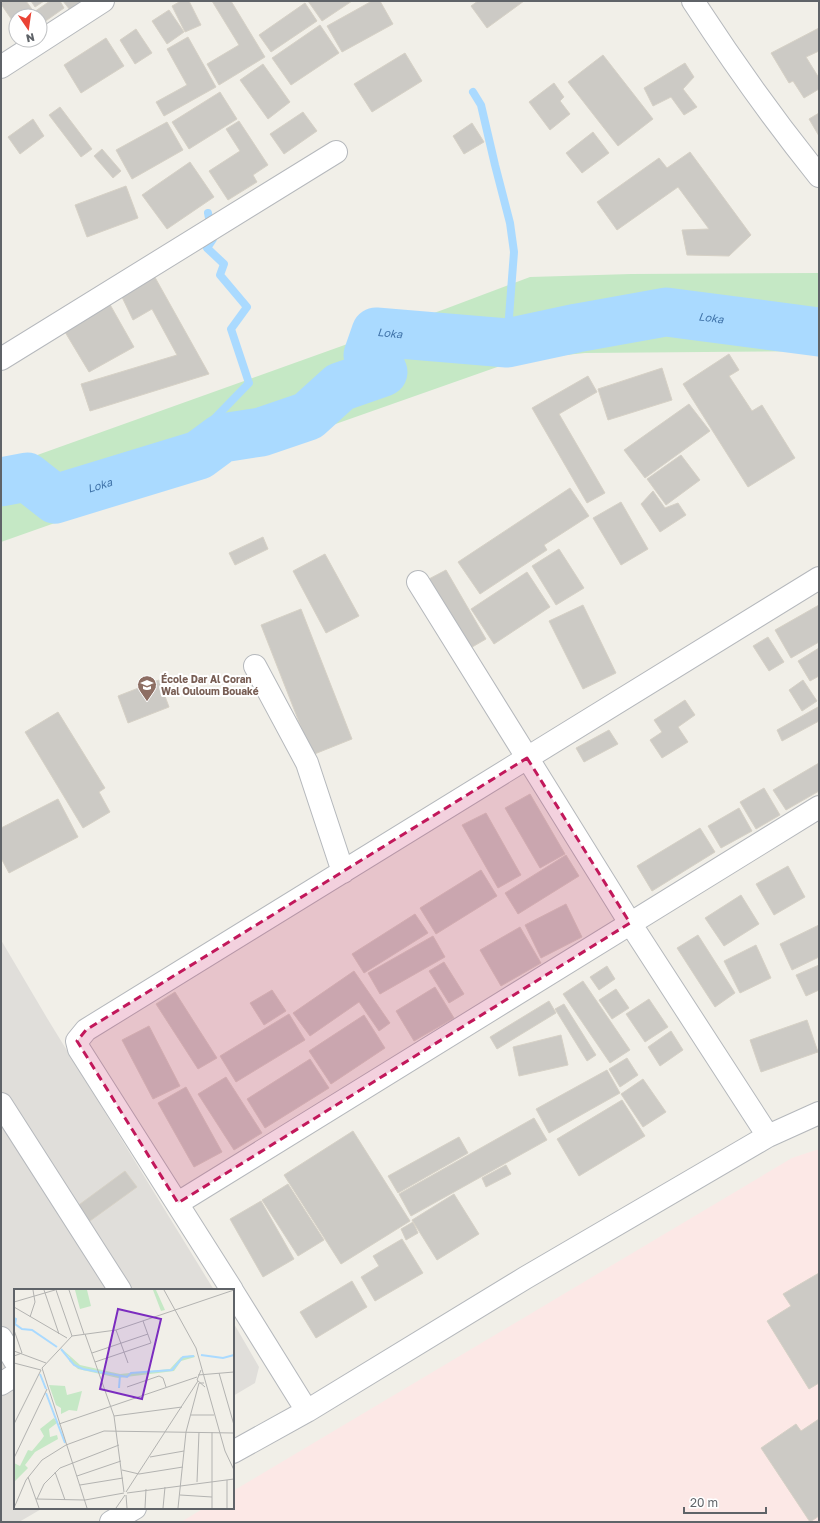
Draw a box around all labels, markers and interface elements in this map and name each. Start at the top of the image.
north arrow [8,8,48,48]
text: N [25,31,36,46]
water label: Loka [698,309,725,326]
water label: Loka [377,325,404,340]
water label: Loka [86,475,114,495]
place label: École Dar Al Coran Wal Ouloum Bouaké [161,673,259,697]
school or university icon: École Dar Al Coran Wal Ouloum Bouaké [136,674,158,702]
inset map [14,1289,234,1509]
scale bar [684,1489,766,1515]
text: 20 m [690,1495,718,1510]

